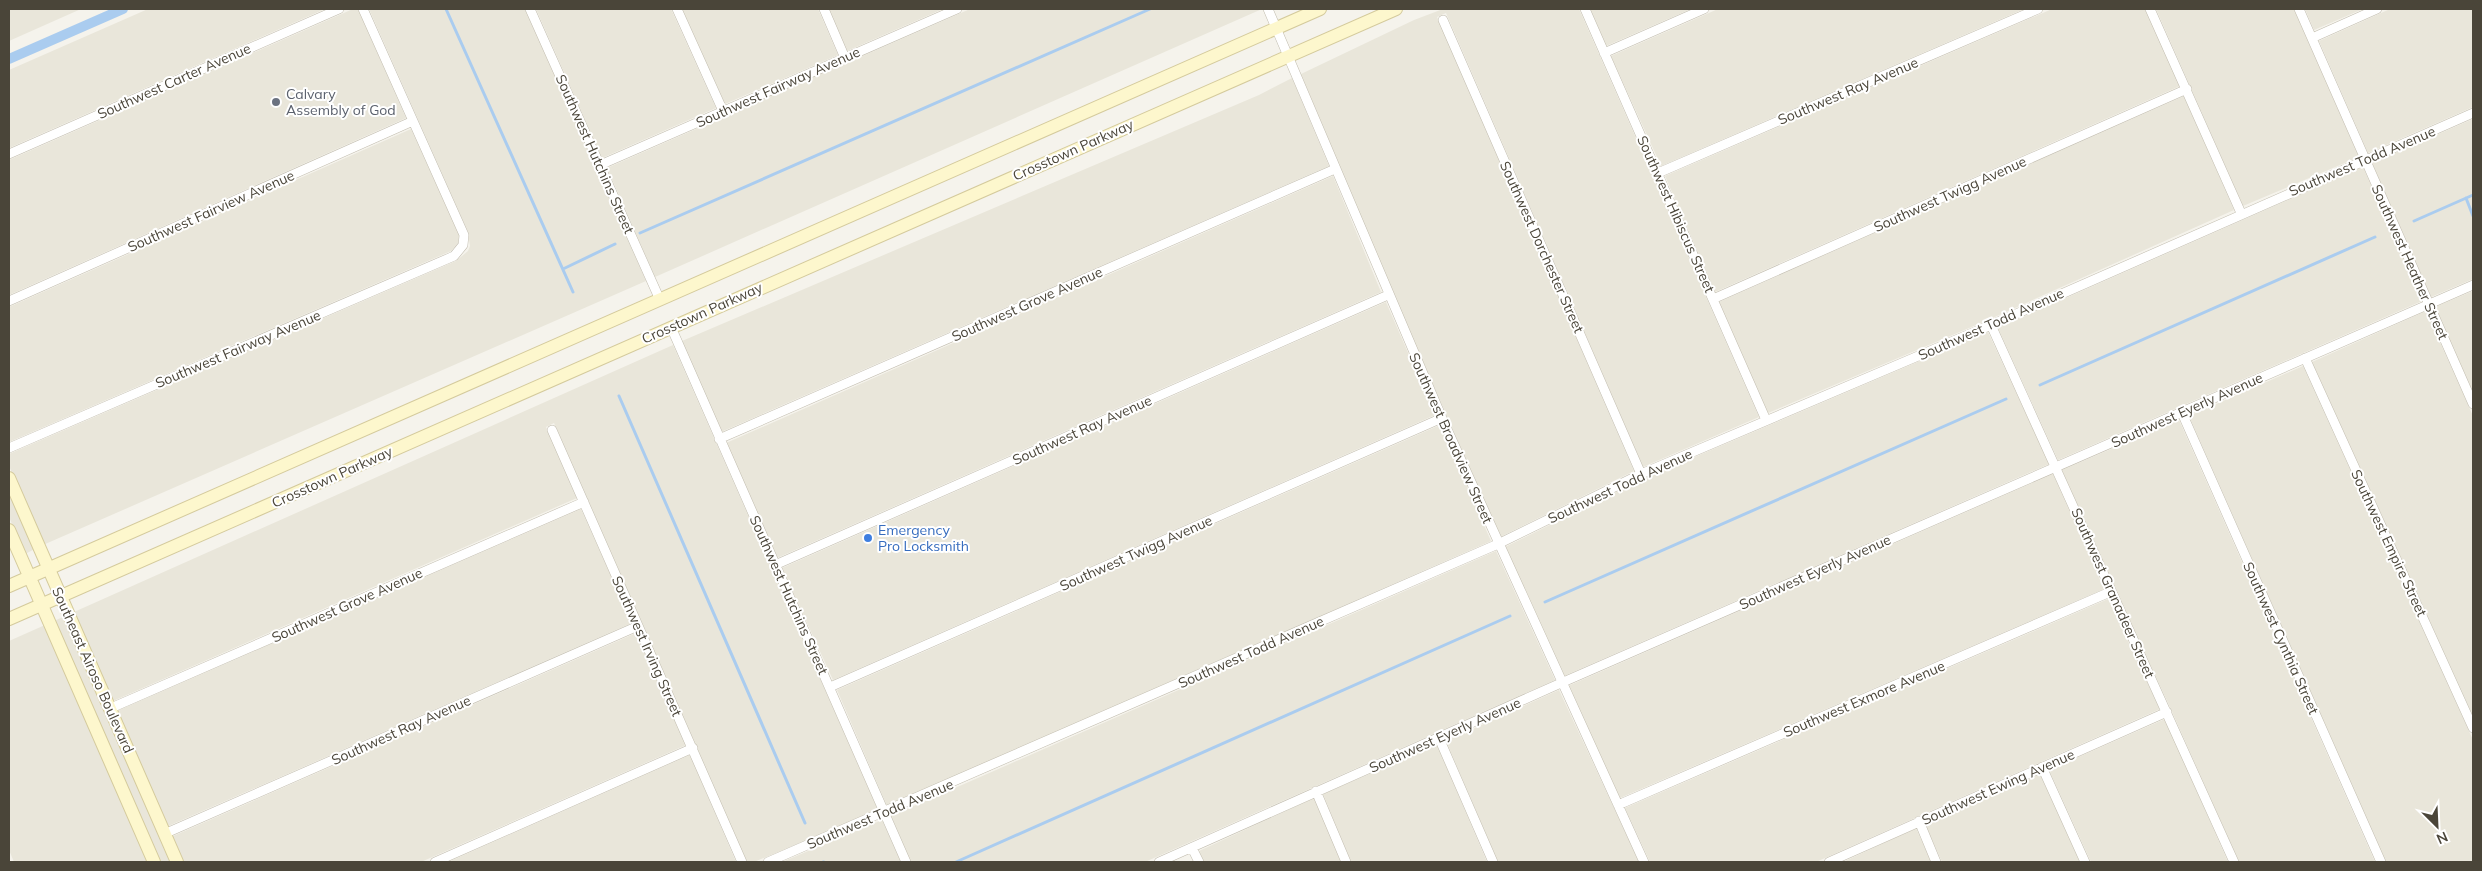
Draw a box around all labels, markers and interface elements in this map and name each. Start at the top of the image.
street label: Southwest Carter Avenue [94,39,254,123]
street label: Southwest Fairway Avenue [693,43,863,131]
street label: Southwest Ray Avenue [1775,53,1921,129]
street label: Southwest Hutchins Street [552,72,638,237]
place label: Calvary Assembly of God [286,85,396,119]
marker: Calvary Assembly of God [270,96,282,108]
street label: Crosstown Parkway [1010,115,1137,185]
street label: Southwest Todd Avenue [2286,122,2438,200]
street label: Southwest Hibiscus Street [1633,133,1719,295]
street label: Southwest Twigg Avenue [1871,152,2029,236]
street label: Southwest Dorchester Street [1496,158,1588,336]
street label: Southwest Fairview Avenue [125,166,297,256]
street label: Southwest Heather Street [2368,182,2452,342]
street label: Southwest Grove Avenue [949,263,1105,345]
street label: Crosstown Parkway [639,278,766,348]
street label: Southwest Todd Avenue [1915,284,2067,364]
street label: Southwest Fairway Avenue [153,306,323,392]
street label: Southwest Broadview Street [1405,350,1497,526]
street label: Southwest Eyerly Avenue [2108,368,2266,452]
street label: Southwest Ray Avenue [1009,391,1155,469]
street label: Crosstown Parkway [269,442,396,512]
street label: Southwest Todd Avenue [1545,445,1695,527]
street label: Southwest Empire Street [2347,467,2431,619]
street label: Southwest Granadeer Street [2067,505,2159,681]
street label: Southwest Twigg Avenue [1057,511,1215,595]
street label: Southwest Hutchins Street [746,513,832,678]
place label: Emergency Pro Locksmith [878,521,969,555]
street label: Southwest Eyerly Avenue [1736,530,1894,614]
marker: Emergency Pro Locksmith [862,532,874,544]
street label: Southwest Cynthia Street [2239,559,2323,717]
street label: Southwest Grove Avenue [269,564,425,646]
street label: Southwest Irving Street [608,573,686,719]
street label: Southeast Airoso Boulevard [48,584,138,756]
street label: Southwest Todd Avenue [1175,612,1327,692]
street label: Southwest Exmore Avenue [1780,657,1948,741]
street label: Southwest Ray Avenue [328,691,474,769]
street label: Southwest Eyerly Avenue [1366,693,1524,777]
street label: Southwest Ewing Avenue [1919,745,2077,829]
street label: Southwest Todd Avenue [804,775,956,853]
north arrow [2412,801,2462,851]
text: N [2434,828,2451,848]

